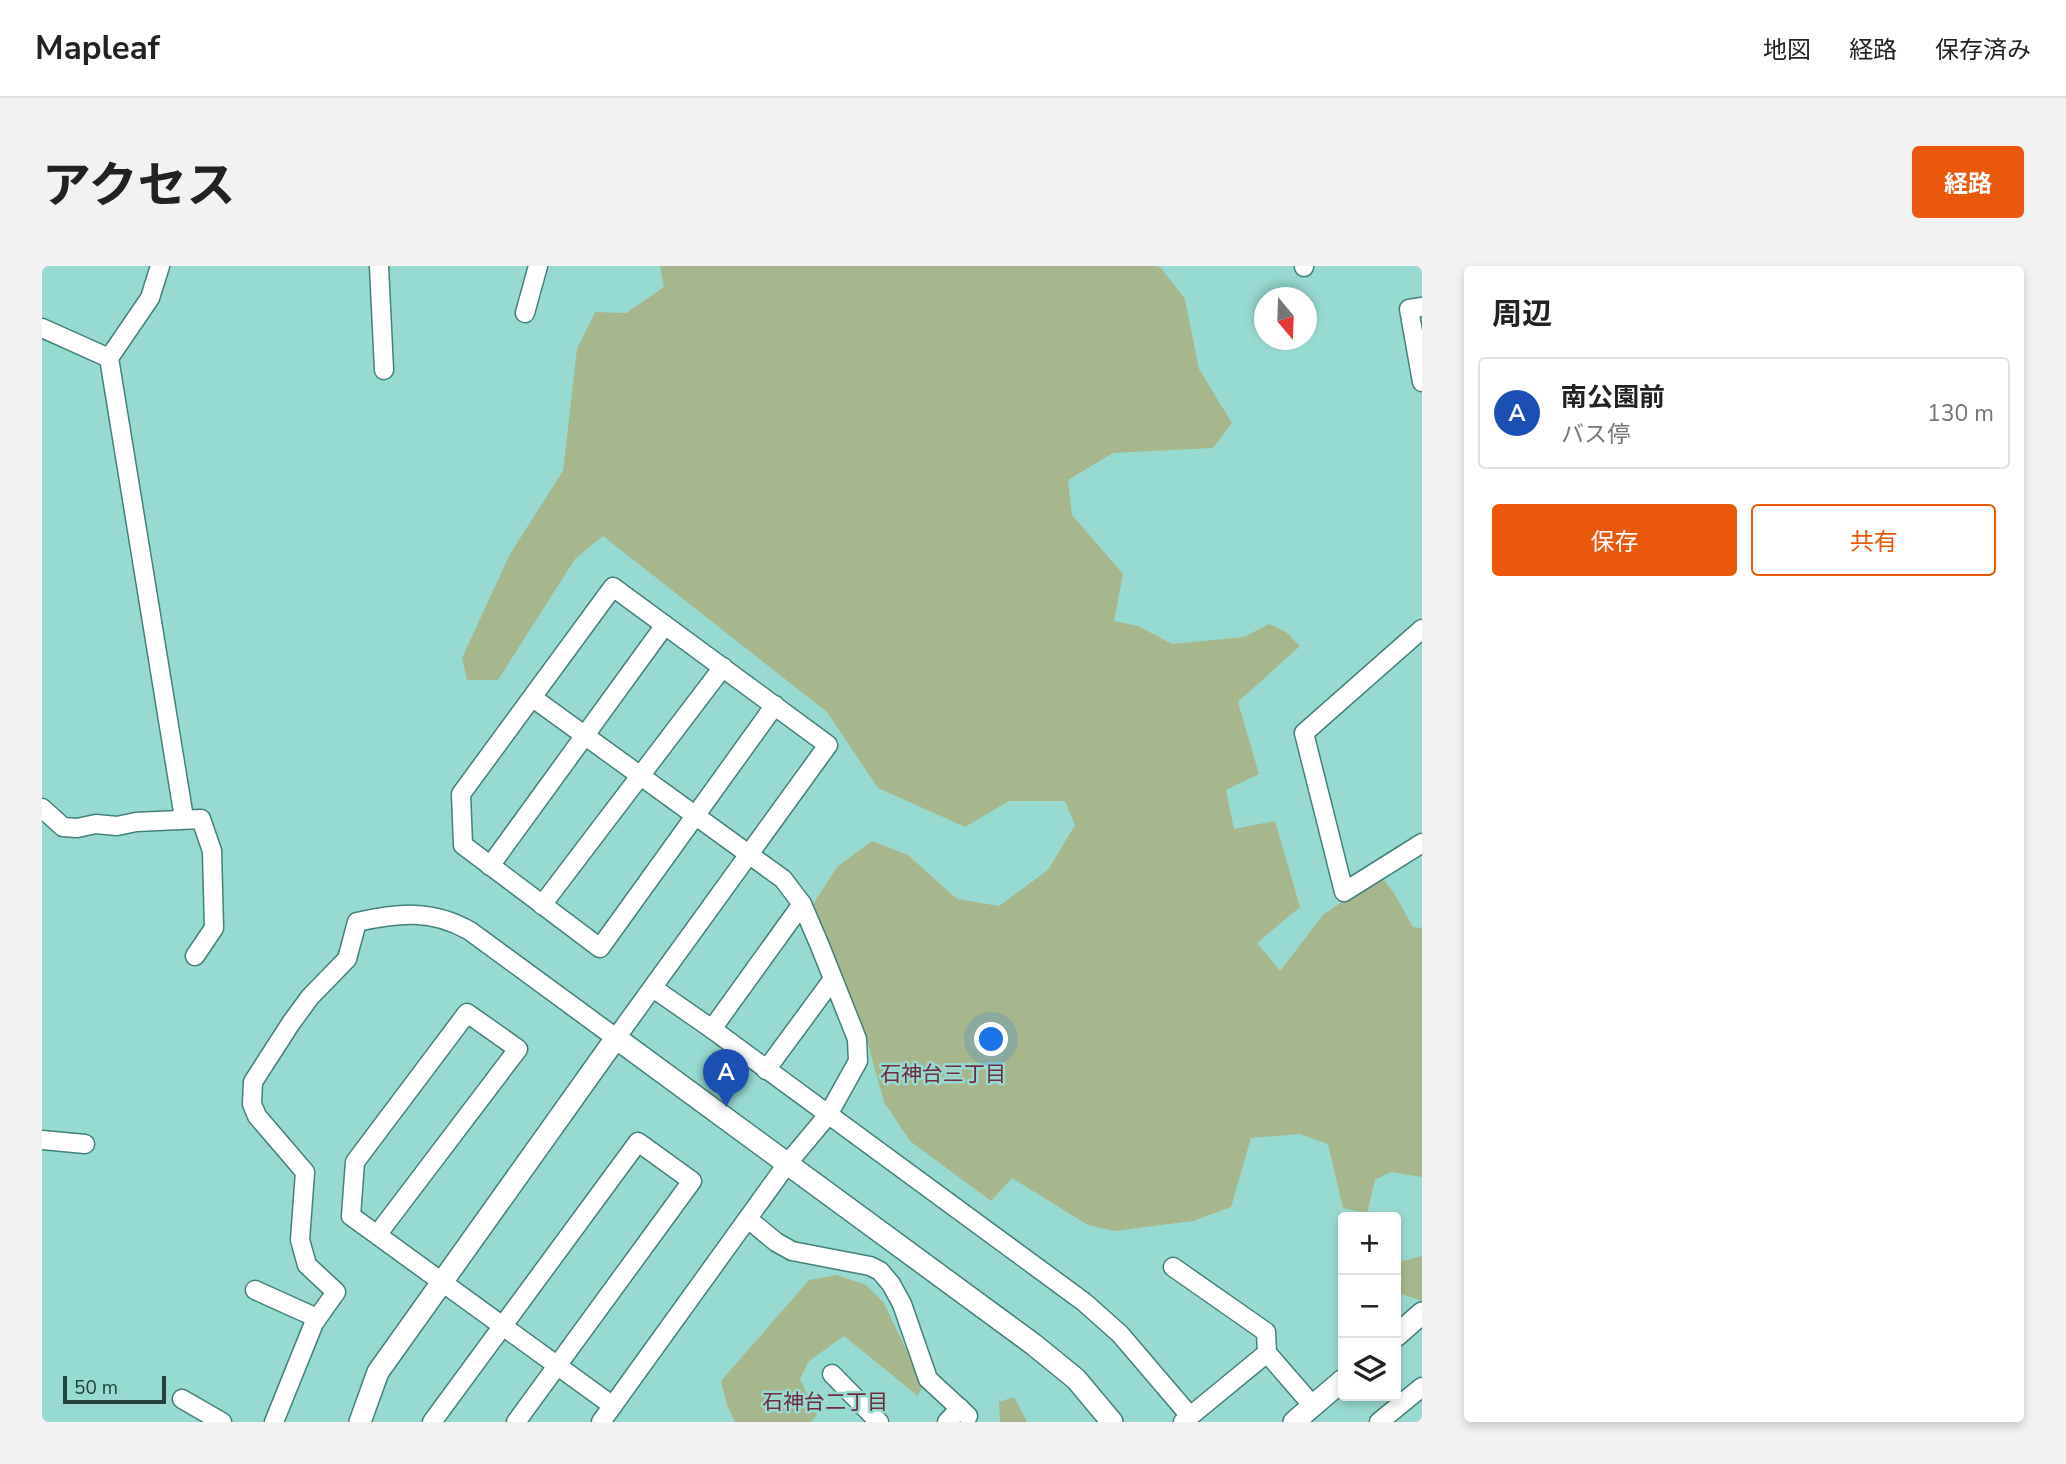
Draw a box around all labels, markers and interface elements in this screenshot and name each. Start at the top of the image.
text: Mapleaf [35,26,160,71]
text: 地図 [1763,34,1811,66]
text: 経路 [1849,34,1897,66]
text: 保存済み [1935,34,2031,66]
button: 経路 [1912,146,2024,218]
text: アクセス [42,152,236,219]
north arrow [1254,287,1317,350]
text: 周辺 [1492,294,1552,335]
text: 南公園前 [1561,380,1665,415]
text: A [1508,398,1526,429]
text: 130 m [1927,398,1994,429]
text: バス停 [1561,419,1630,450]
button: 保存 [1492,504,1737,576]
button: 共有 [1751,504,1996,576]
your location [974,1022,1008,1056]
pin: A [703,1049,749,1107]
district label: 石神台三丁目 [880,1060,1006,1088]
map controls [1338,1212,1401,1401]
button: + [1338,1212,1401,1275]
button: − [1338,1275,1401,1338]
button: layers [1338,1338,1401,1401]
scale bar [63,1373,166,1405]
text: 50 m [74,1375,118,1401]
district label: 石神台二丁目 [762,1388,888,1416]

